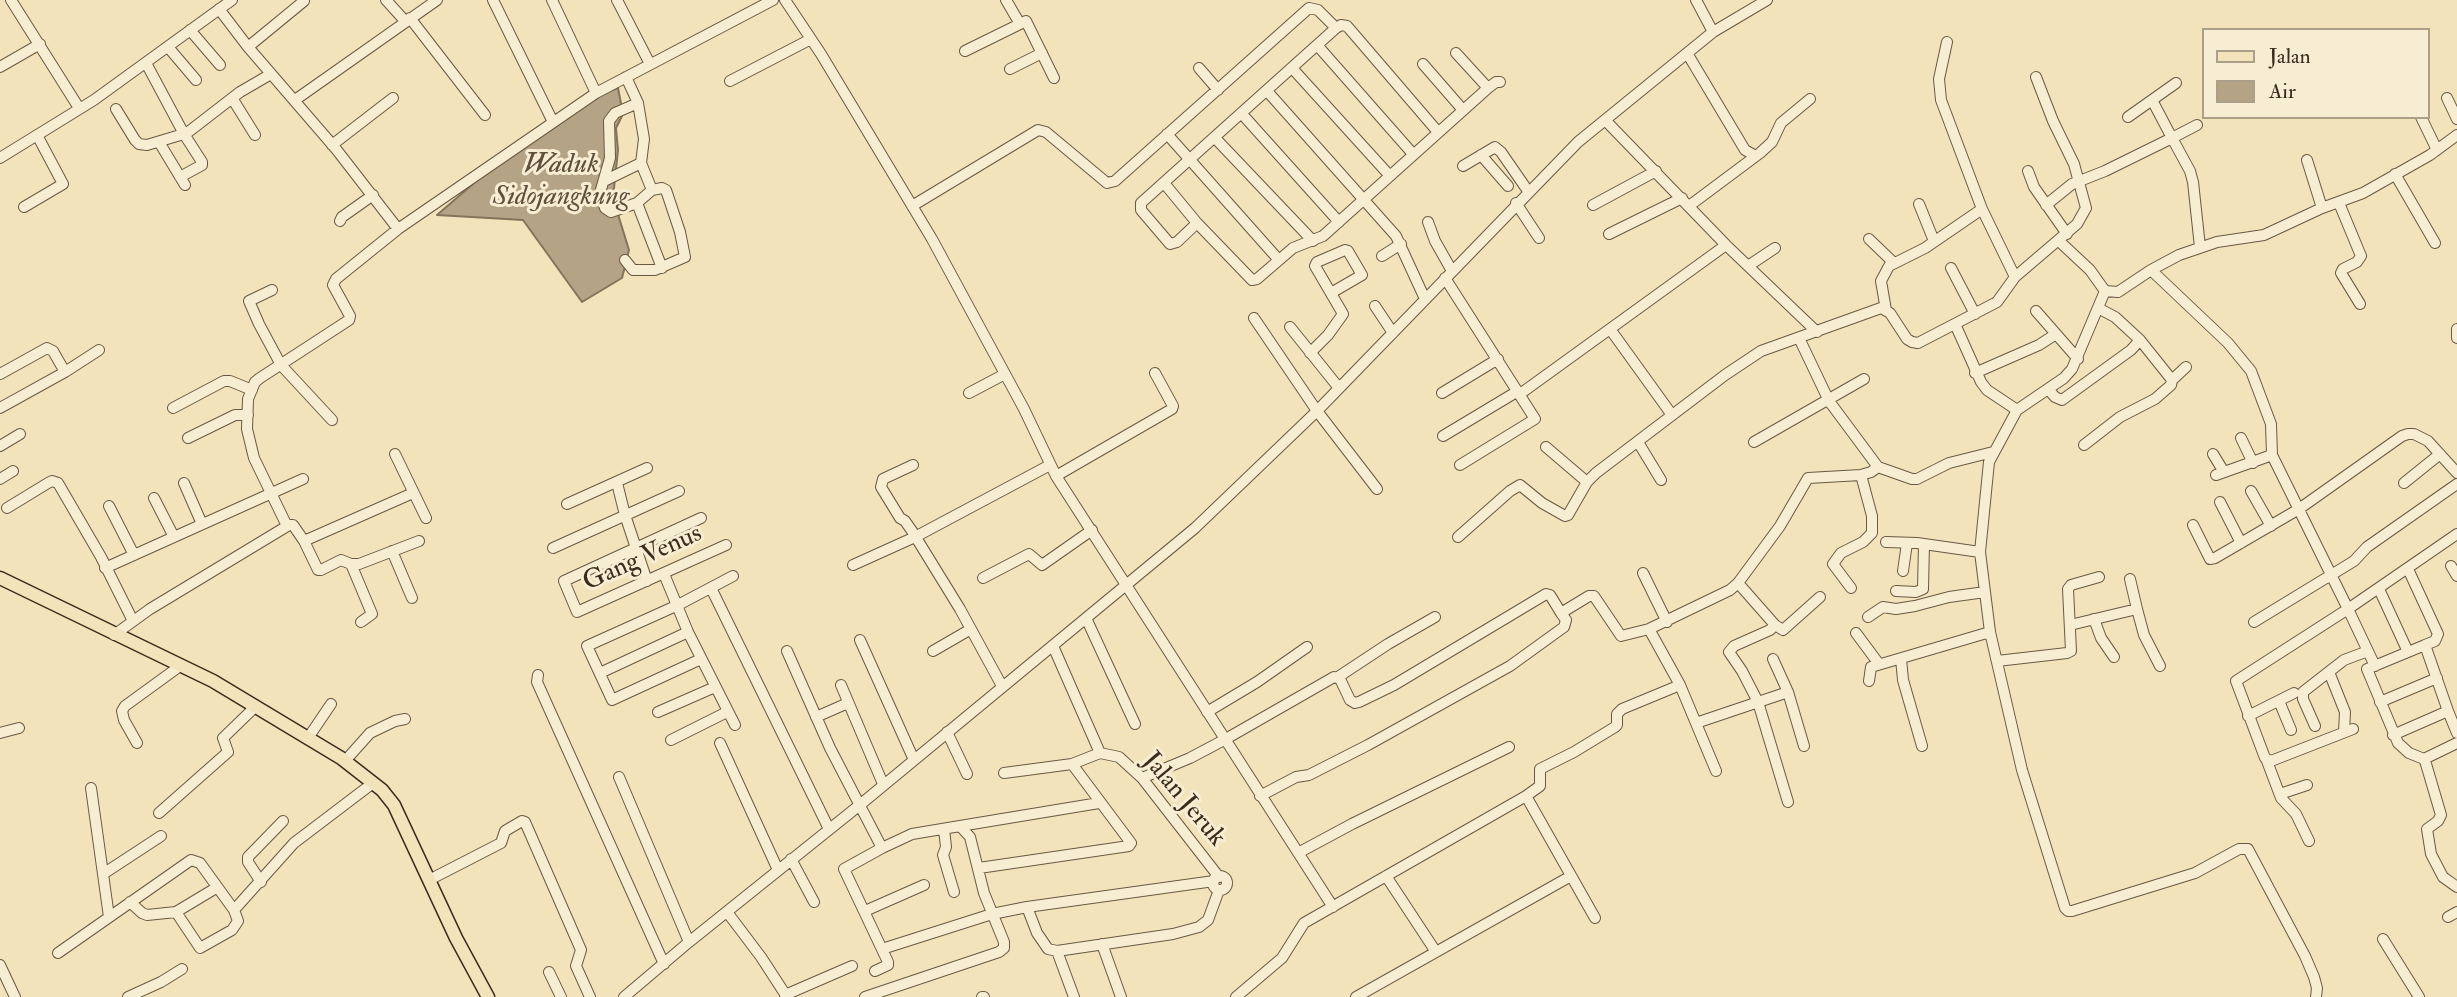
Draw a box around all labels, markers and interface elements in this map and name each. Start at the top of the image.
legend [2202,28,2429,119]
text: Jalan [2269,43,2311,70]
text: Air [2269,78,2296,105]
water label: Waduk Sidojangkung [493,149,629,215]
street label: Gang Venus [579,519,707,599]
street label: Jalan Jeruk [1135,747,1231,853]

